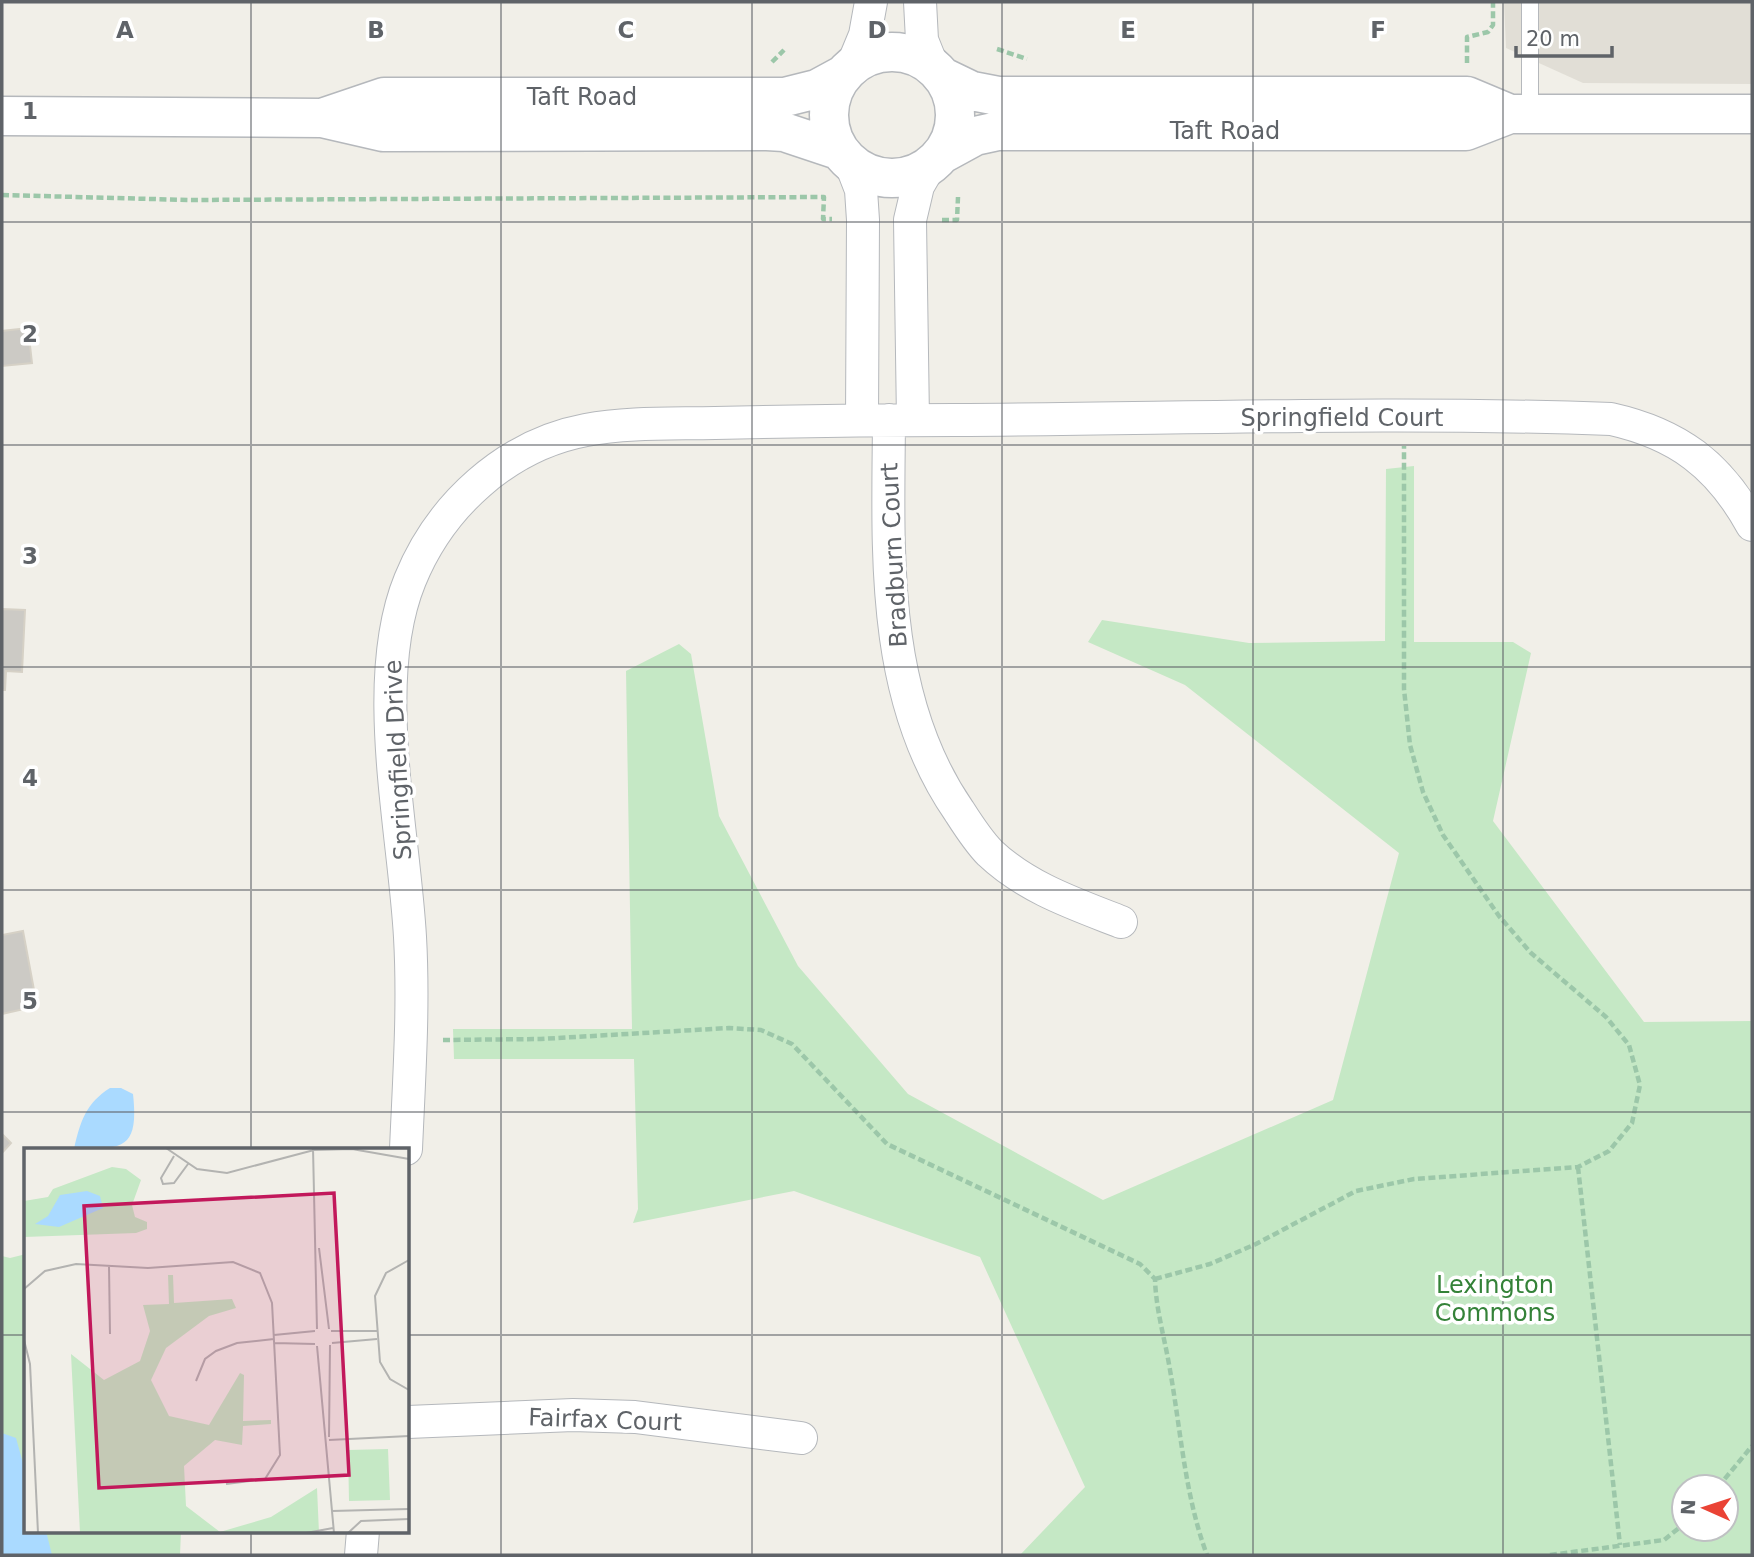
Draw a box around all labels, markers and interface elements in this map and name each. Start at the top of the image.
scale bar [1516,14,1612,58]
text: A [116,17,134,43]
text: B [367,17,385,43]
text: C [618,17,634,43]
text: D [867,17,887,43]
text: E [1120,17,1136,43]
text: F [1370,17,1386,43]
text: 20 m [1526,27,1580,51]
street label: Taft Road [526,83,637,111]
text: 1 [22,98,38,124]
street label: Taft Road [1169,117,1280,145]
text: 2 [22,321,38,347]
street label: Springfield Court [1241,404,1443,432]
street label: Bradburn Court [875,462,913,648]
text: 3 [22,543,38,569]
street label: Springfield Drive [379,659,417,861]
text: 4 [22,765,38,791]
text: 5 [22,988,38,1014]
inset map [24,1148,410,1532]
park label: Lexington Commons [1435,1271,1555,1327]
street label: Fairfax Court [528,1403,682,1437]
north arrow [1670,1473,1740,1543]
text: N [1677,1499,1699,1516]

